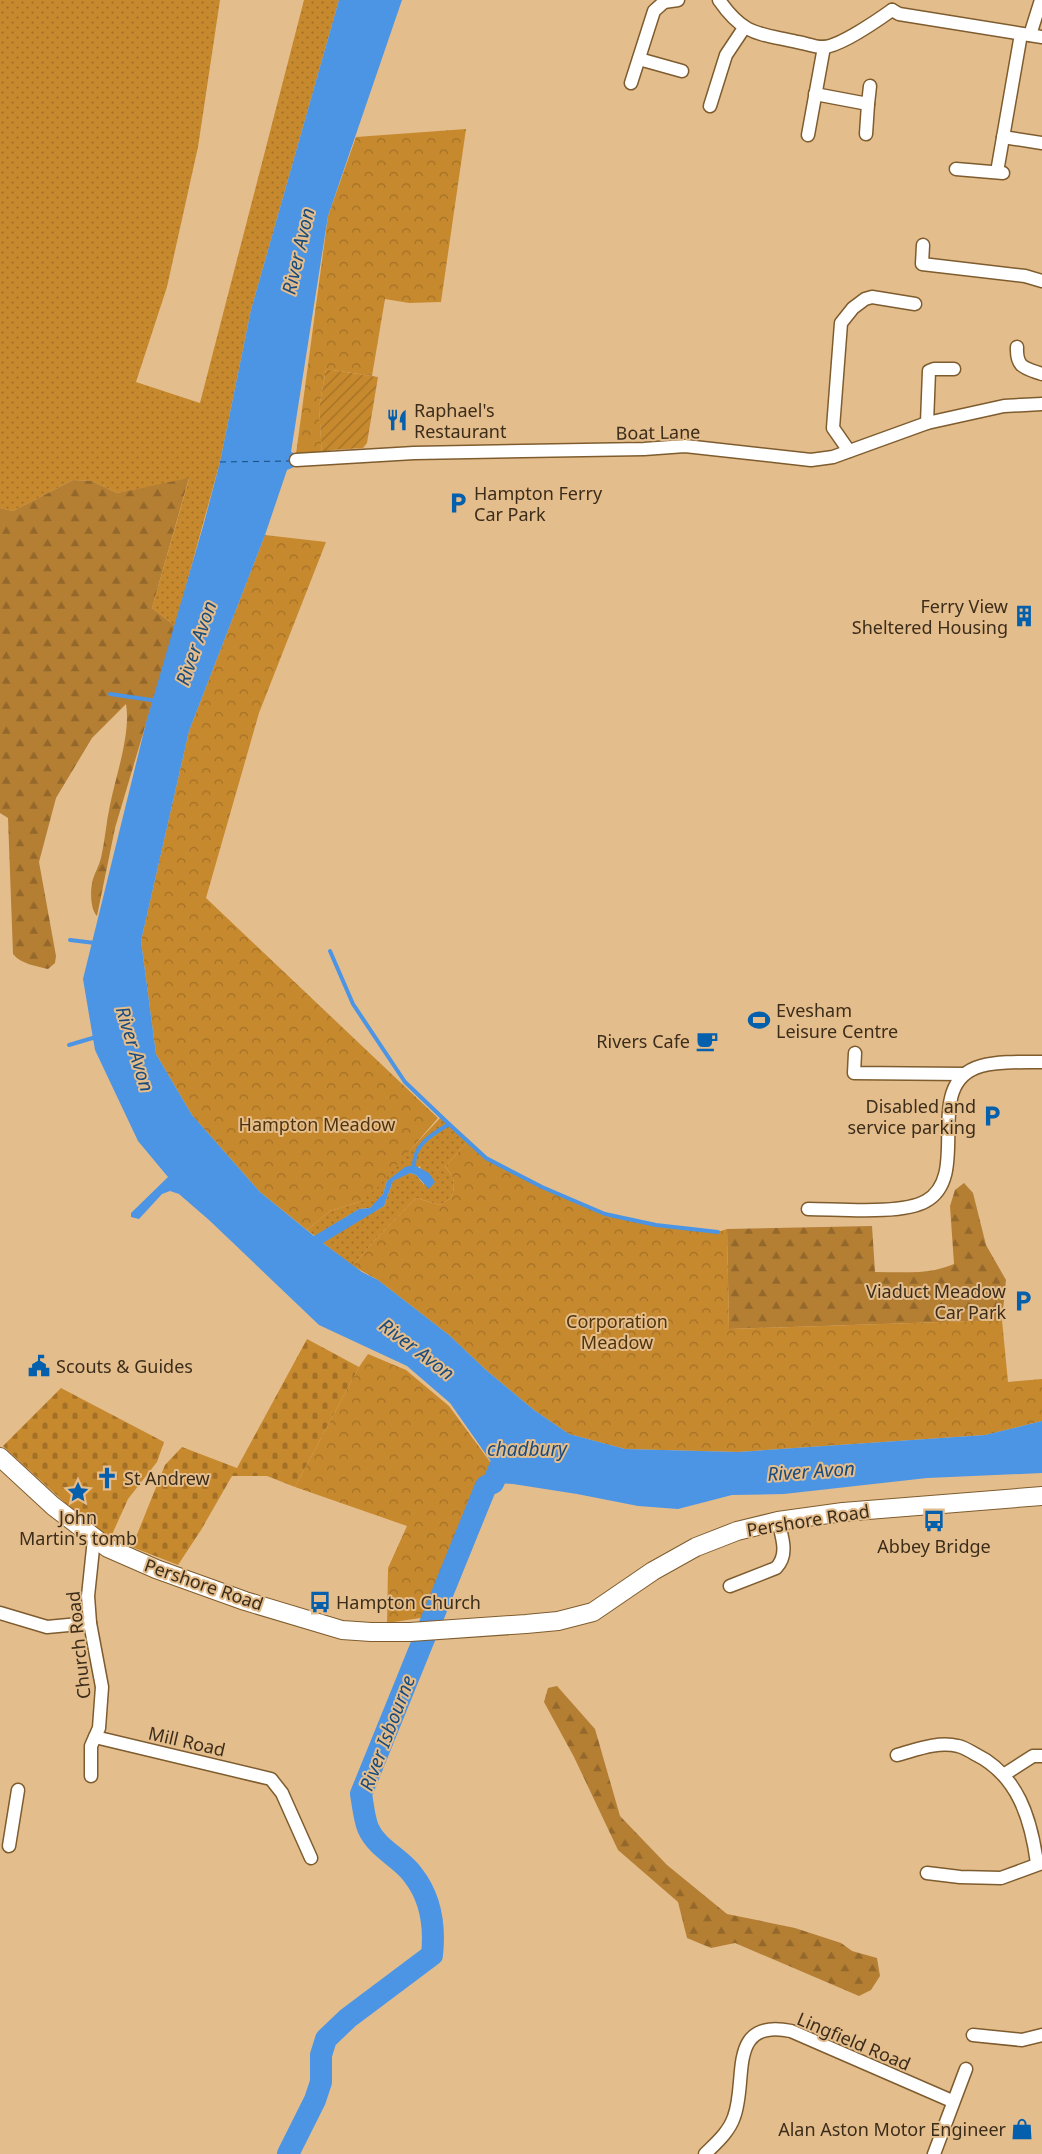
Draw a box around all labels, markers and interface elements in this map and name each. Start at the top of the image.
water label: River Avon [275,205,321,297]
place label: Raphael's Restaurant [414,398,507,443]
restaurant icon: Raphael's Restaurant [384,407,410,433]
street label: Boat Lane [615,419,701,445]
place label: Hampton Ferry Car Park [474,481,603,526]
parking icon: Hampton Ferry Car Park [445,490,471,516]
place label: Ferry View Sheltered Housing [852,594,1008,639]
water label: River Avon [169,597,223,689]
building icon: Ferry View Sheltered Housing [1011,603,1037,629]
place label: Evesham Leisure Centre [776,998,898,1043]
water label: River Avon [110,1003,160,1095]
sports icon: Evesham Leisure Centre [746,1007,772,1033]
cafe icon: Rivers Cafe [694,1028,720,1054]
place label: Rivers Cafe [596,1029,690,1053]
place label: Disabled and service parking [847,1094,976,1139]
parking icon: Disabled and service parking [979,1103,1005,1129]
park label: Hampton Meadow [239,1112,395,1136]
place label: Viaduct Meadow Car Park [866,1279,1006,1324]
parking icon: Viaduct Meadow Car Park [1010,1288,1036,1314]
park label: Corporation Meadow [566,1309,668,1354]
water label: River Avon [374,1312,460,1386]
public building icon: Scouts & Guides [26,1353,52,1379]
place label: Scouts & Guides [56,1354,193,1378]
water label: chadbury [487,1436,568,1462]
water label: River Avon [766,1455,856,1487]
church icon: St Andrew [94,1465,120,1491]
place label: St Andrew [124,1466,210,1490]
place icon: John Martin's tomb [65,1479,91,1505]
street label: Pershore Road [745,1498,871,1542]
place label: John Martin's tomb [19,1505,137,1550]
bus stop icon: Abbey Bridge [921,1508,947,1534]
place label: Abbey Bridge [877,1534,991,1558]
street label: Pershore Road [141,1552,267,1616]
bus stop icon: Hampton Church [307,1589,333,1615]
street label: Church Road [60,1590,96,1700]
place label: Hampton Church [336,1590,481,1614]
water label: River Isbourne [353,1672,421,1794]
street label: Mill Road [146,1721,228,1761]
street label: Lingfield Road [794,2006,914,2076]
shop icon: Alan Aston Motor Engineer [1009,2116,1035,2142]
place label: Alan Aston Motor Engineer [778,2117,1007,2141]

